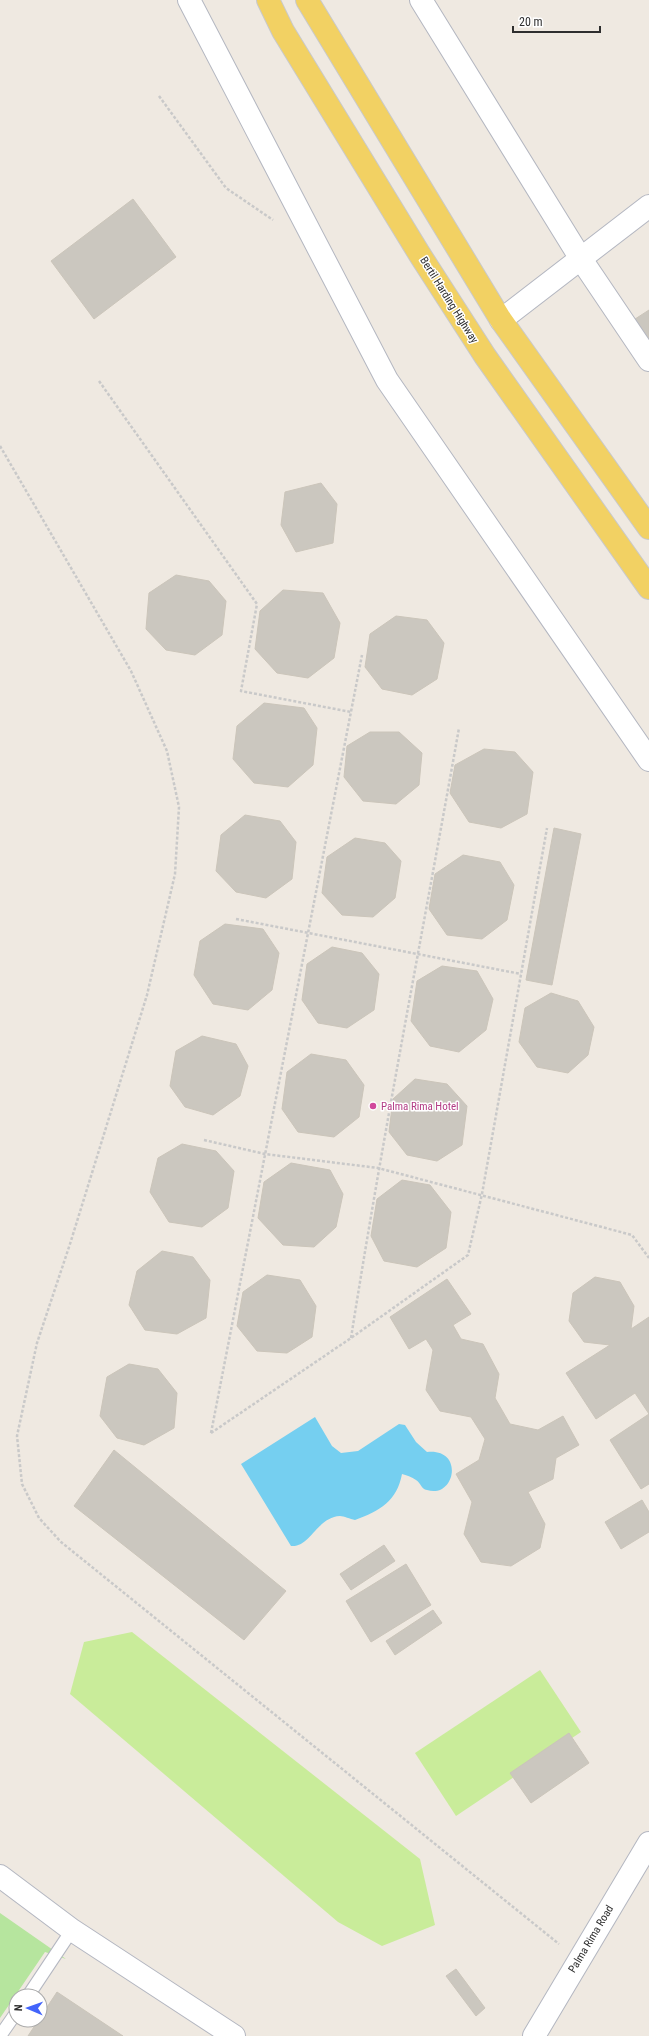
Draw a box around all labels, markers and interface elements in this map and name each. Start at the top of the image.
scale bar [513,8,600,34]
text: 20 m [519,15,543,29]
street label: Bertil Harding Highway [417,254,481,346]
place label: Palma Rima Hotel [381,1100,459,1113]
marker: Palma Rima Hotel [368,1101,378,1111]
street label: Palma Rima Road [566,1903,616,1975]
north arrow [8,1988,48,2028]
text: N [12,2004,25,2011]

